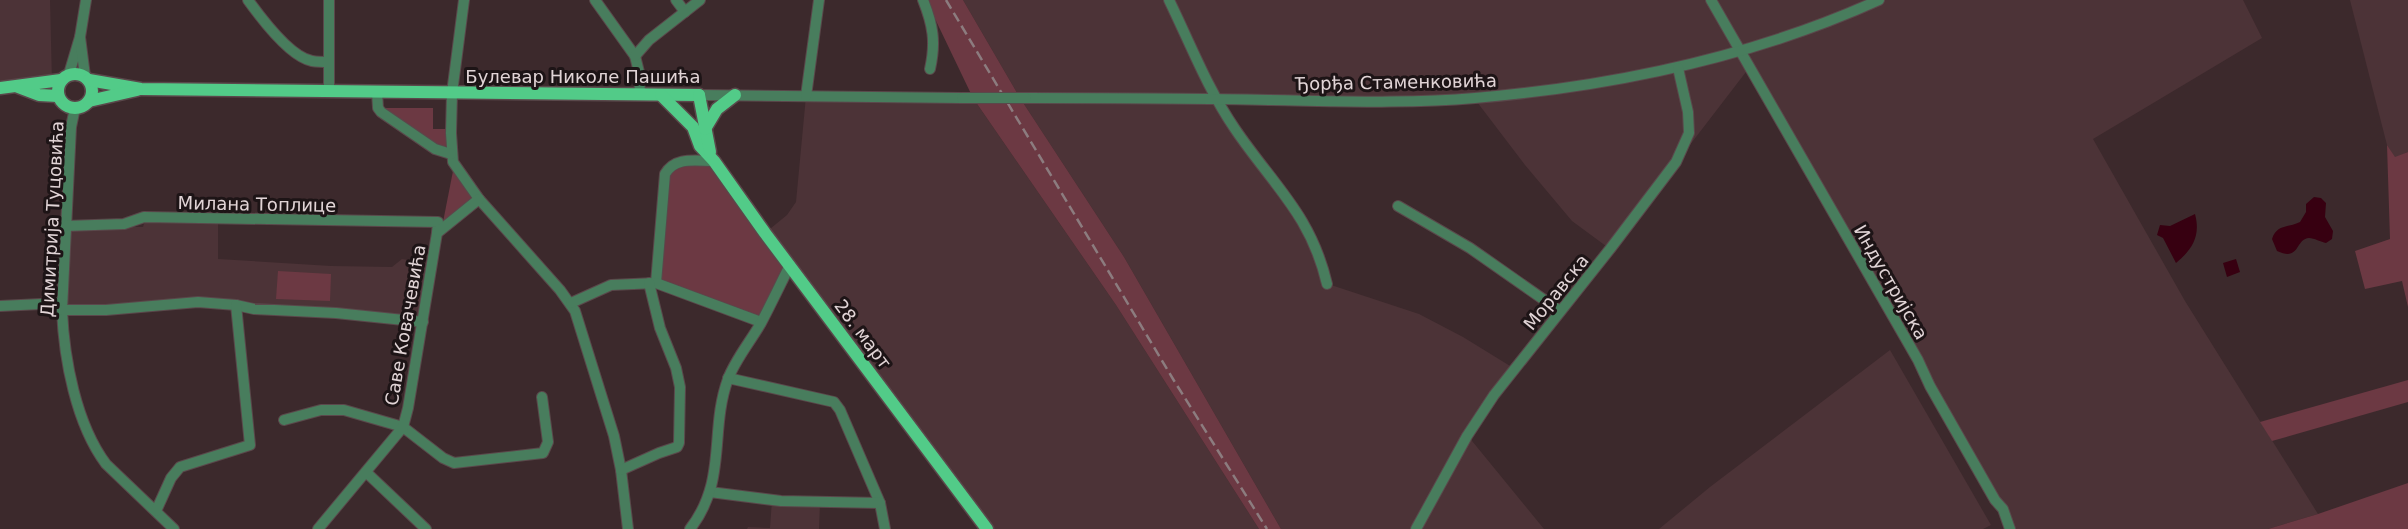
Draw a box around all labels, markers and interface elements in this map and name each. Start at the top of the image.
street label: Булевар Николе Пашића [465,66,701,87]
street label: Ђорђа Стаменковића [1294,70,1497,94]
street label: Димитрија Туцовића [36,120,68,318]
street label: Милана Топлице [178,192,336,216]
street label: Индустријска [1850,221,1932,343]
street label: Саве Ковачевића [380,243,430,407]
street label: Моравска [1519,250,1593,334]
street label: 28. март [830,295,896,373]

